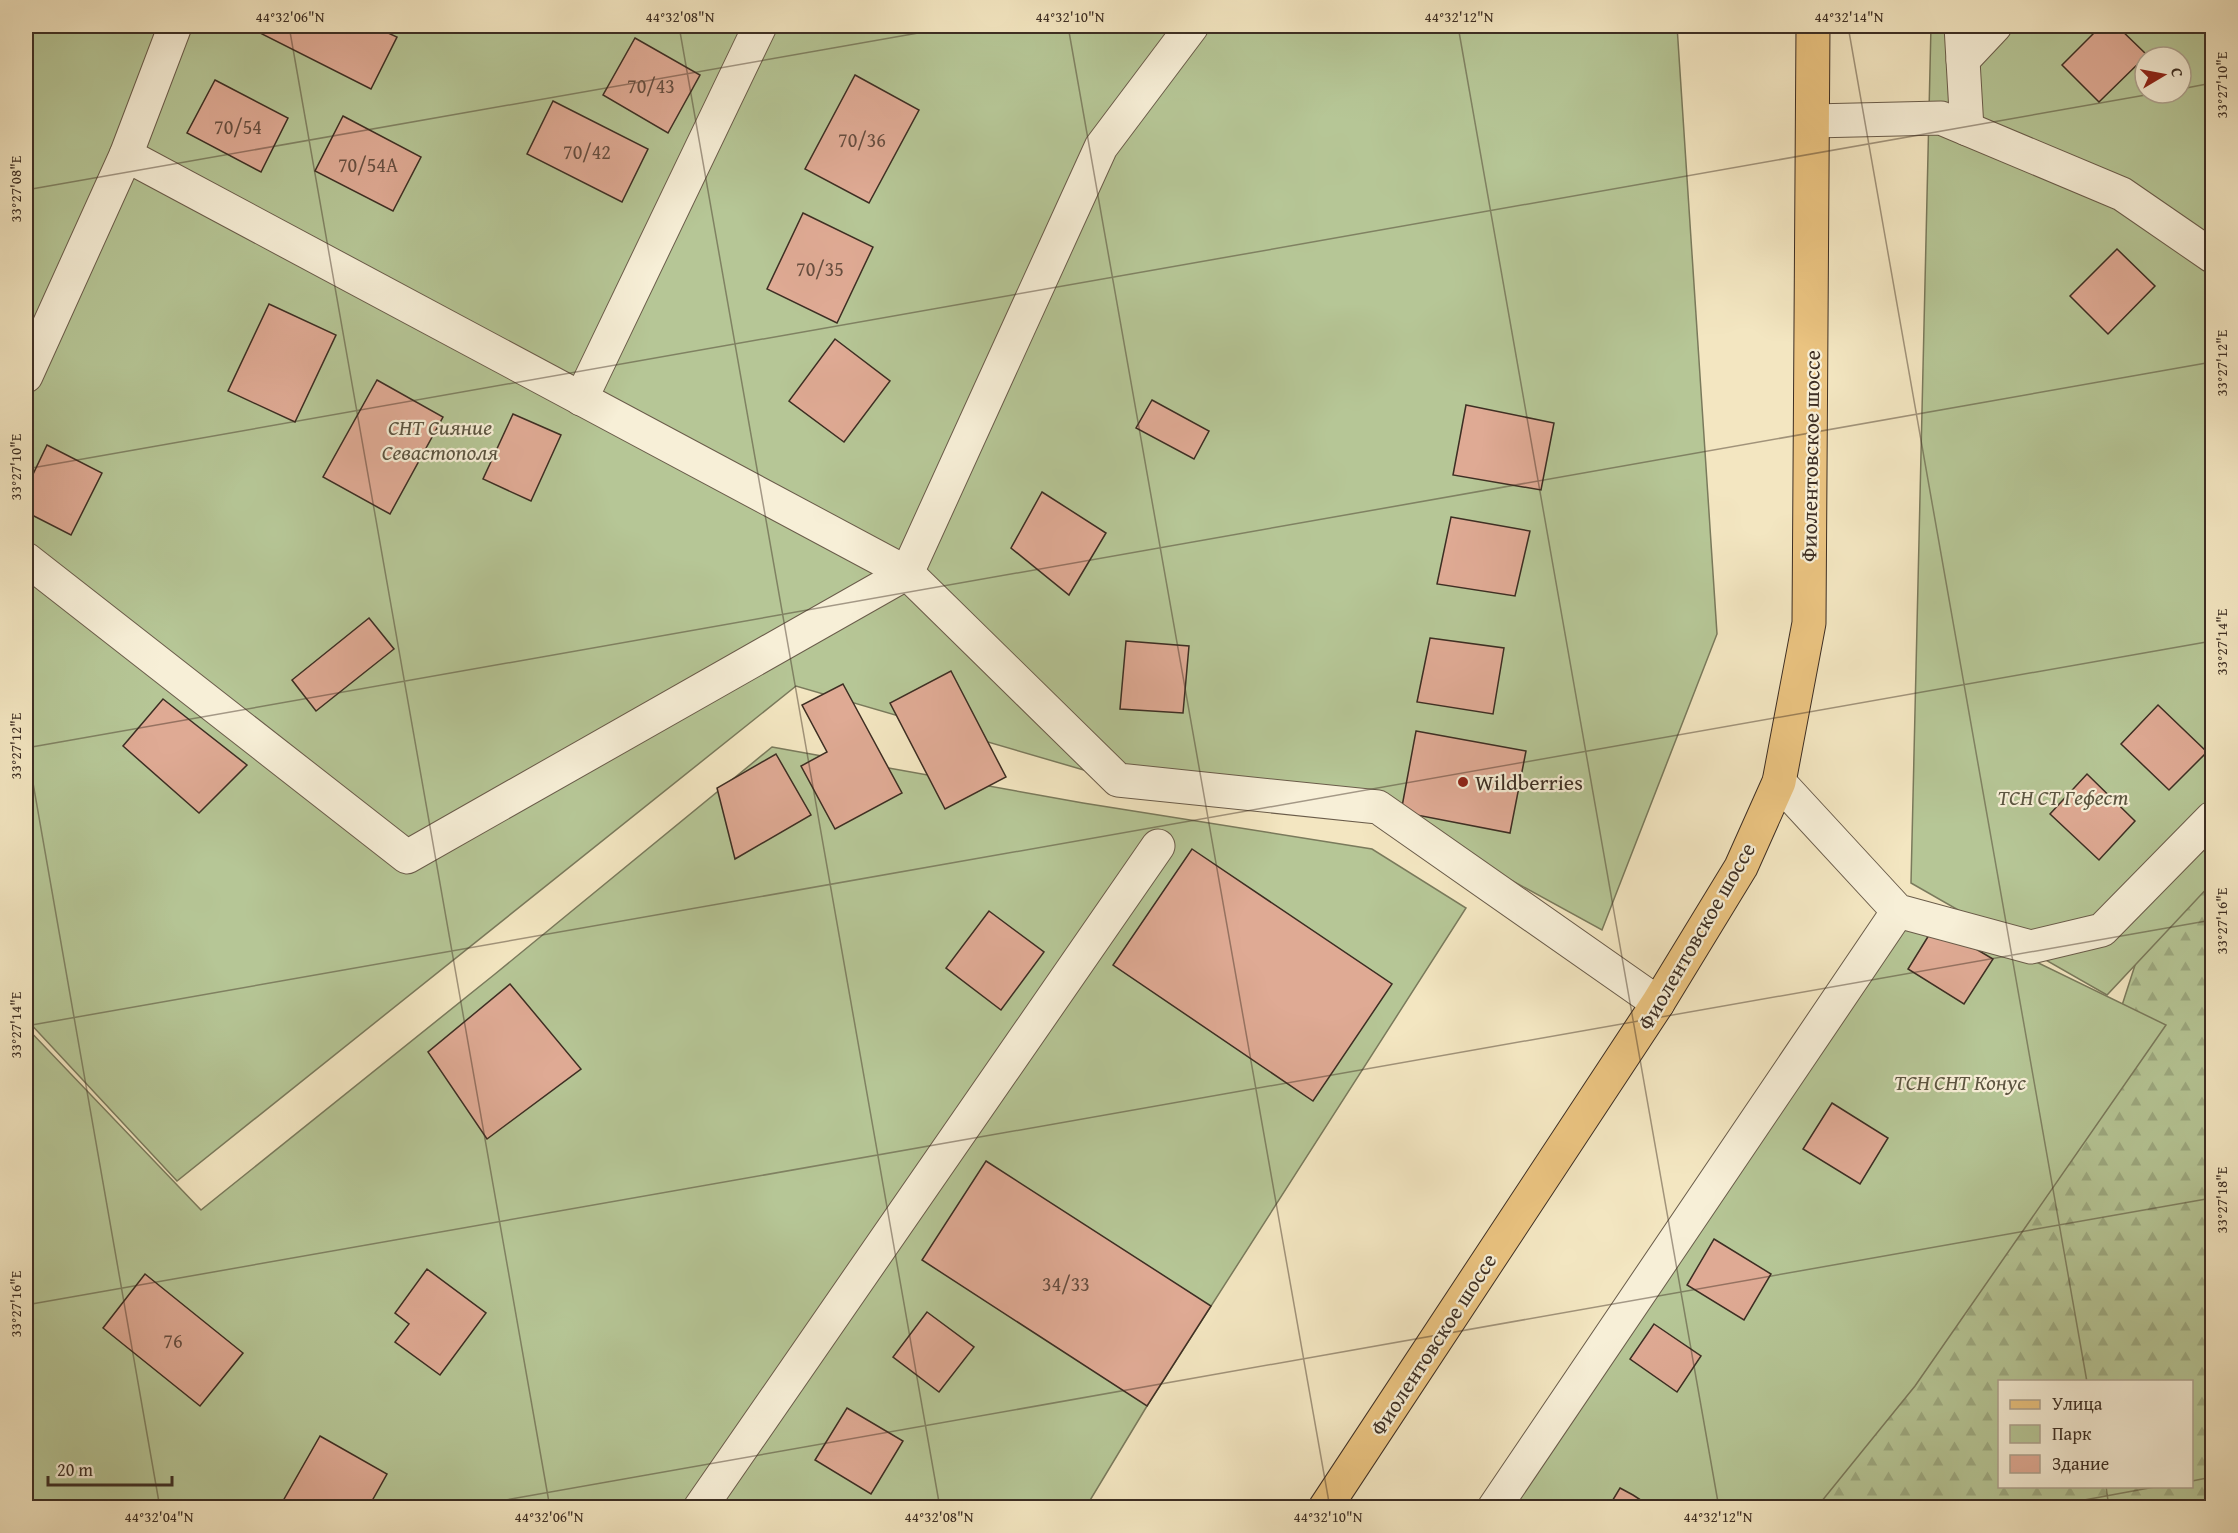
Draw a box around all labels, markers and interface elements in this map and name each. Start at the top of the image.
text: 44°32'06"N [256,6,325,27]
text: 44°32'08"N [646,6,715,27]
text: 44°32'10"N [1036,6,1105,27]
text: 44°32'12"N [1425,6,1494,27]
text: 44°32'14"N [1815,6,1884,27]
north arrow [2133,45,2193,105]
text: 33°27'10"E [2211,51,2232,118]
text: С [2165,66,2190,79]
house number: 70/43 [627,71,675,100]
house number: 70/54 [214,112,262,141]
house number: 70/36 [838,125,886,154]
house number: 70/42 [563,137,611,166]
house number: 70/54А [338,150,398,179]
text: 33°27'08"E [5,155,26,222]
house number: 70/35 [796,254,844,283]
text: 33°27'12"E [2211,329,2232,396]
street label: Фиолентовское шоссе [1792,350,1828,562]
park label: СНТ Сияние Севастополя [382,411,498,468]
text: 33°27'10"E [5,433,26,500]
text: 33°27'14"E [2211,608,2232,675]
text: 33°27'12"E [5,712,26,779]
place label: Wildberries [1475,766,1583,798]
marker: Wildberries [1456,775,1470,789]
park label: ТСН СТ Гефест [1997,781,2129,813]
street label: Фиолентовское шоссе [1629,836,1763,1036]
text: 33°27'16"E [2211,887,2232,954]
text: 33°27'14"E [5,991,26,1058]
park label: ТСН СНТ Конус [1894,1066,2027,1098]
text: 33°27'18"E [2211,1166,2232,1233]
street label: Фиолентовское шоссе [1362,1246,1504,1442]
house number: 34/33 [1042,1269,1090,1298]
text: 33°27'16"E [5,1270,26,1337]
house number: 76 [163,1326,183,1355]
legend [1998,1380,2193,1488]
text: Улица [2052,1390,2103,1417]
text: Парк [2052,1420,2092,1447]
scale bar [48,1449,172,1487]
text: Здание [2052,1450,2109,1477]
text: 20 m [57,1456,93,1483]
text: 44°32'04"N [125,1506,194,1527]
text: 44°32'06"N [515,1506,584,1527]
text: 44°32'08"N [905,1506,974,1527]
text: 44°32'10"N [1294,1506,1363,1527]
text: 44°32'12"N [1684,1506,1753,1527]

